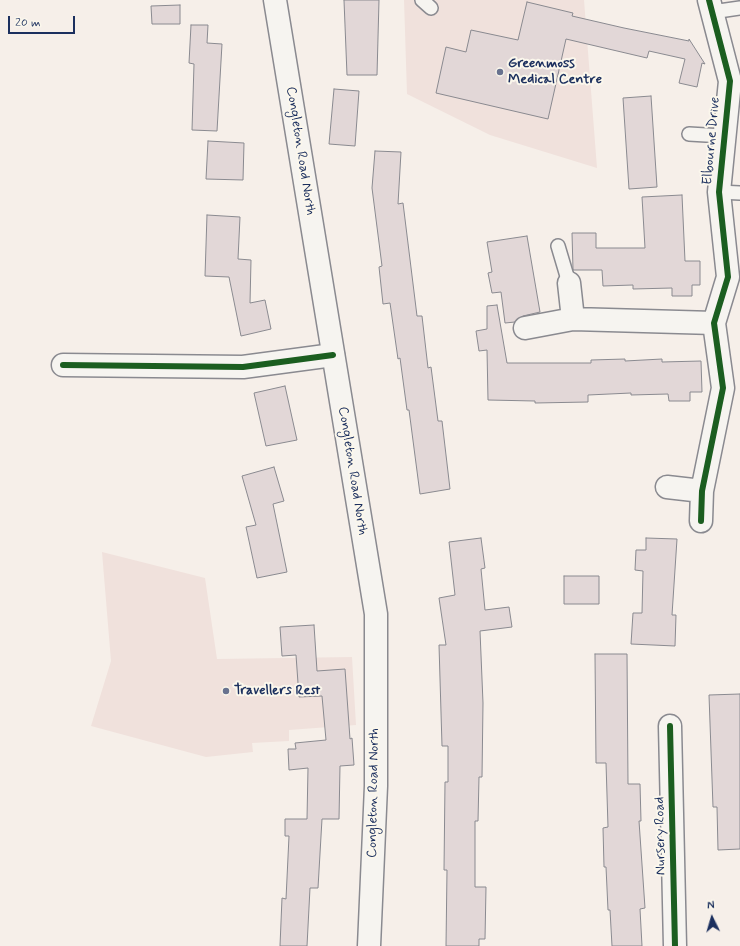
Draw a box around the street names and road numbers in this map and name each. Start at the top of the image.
street label: Congleton Road North [282,86,318,216]
street label: Elbourne Drive [700,96,724,186]
street label: Congleton Road North [334,406,370,536]
street label: Congleton Road North [364,728,384,858]
street label: Nursery Road [652,797,670,875]

